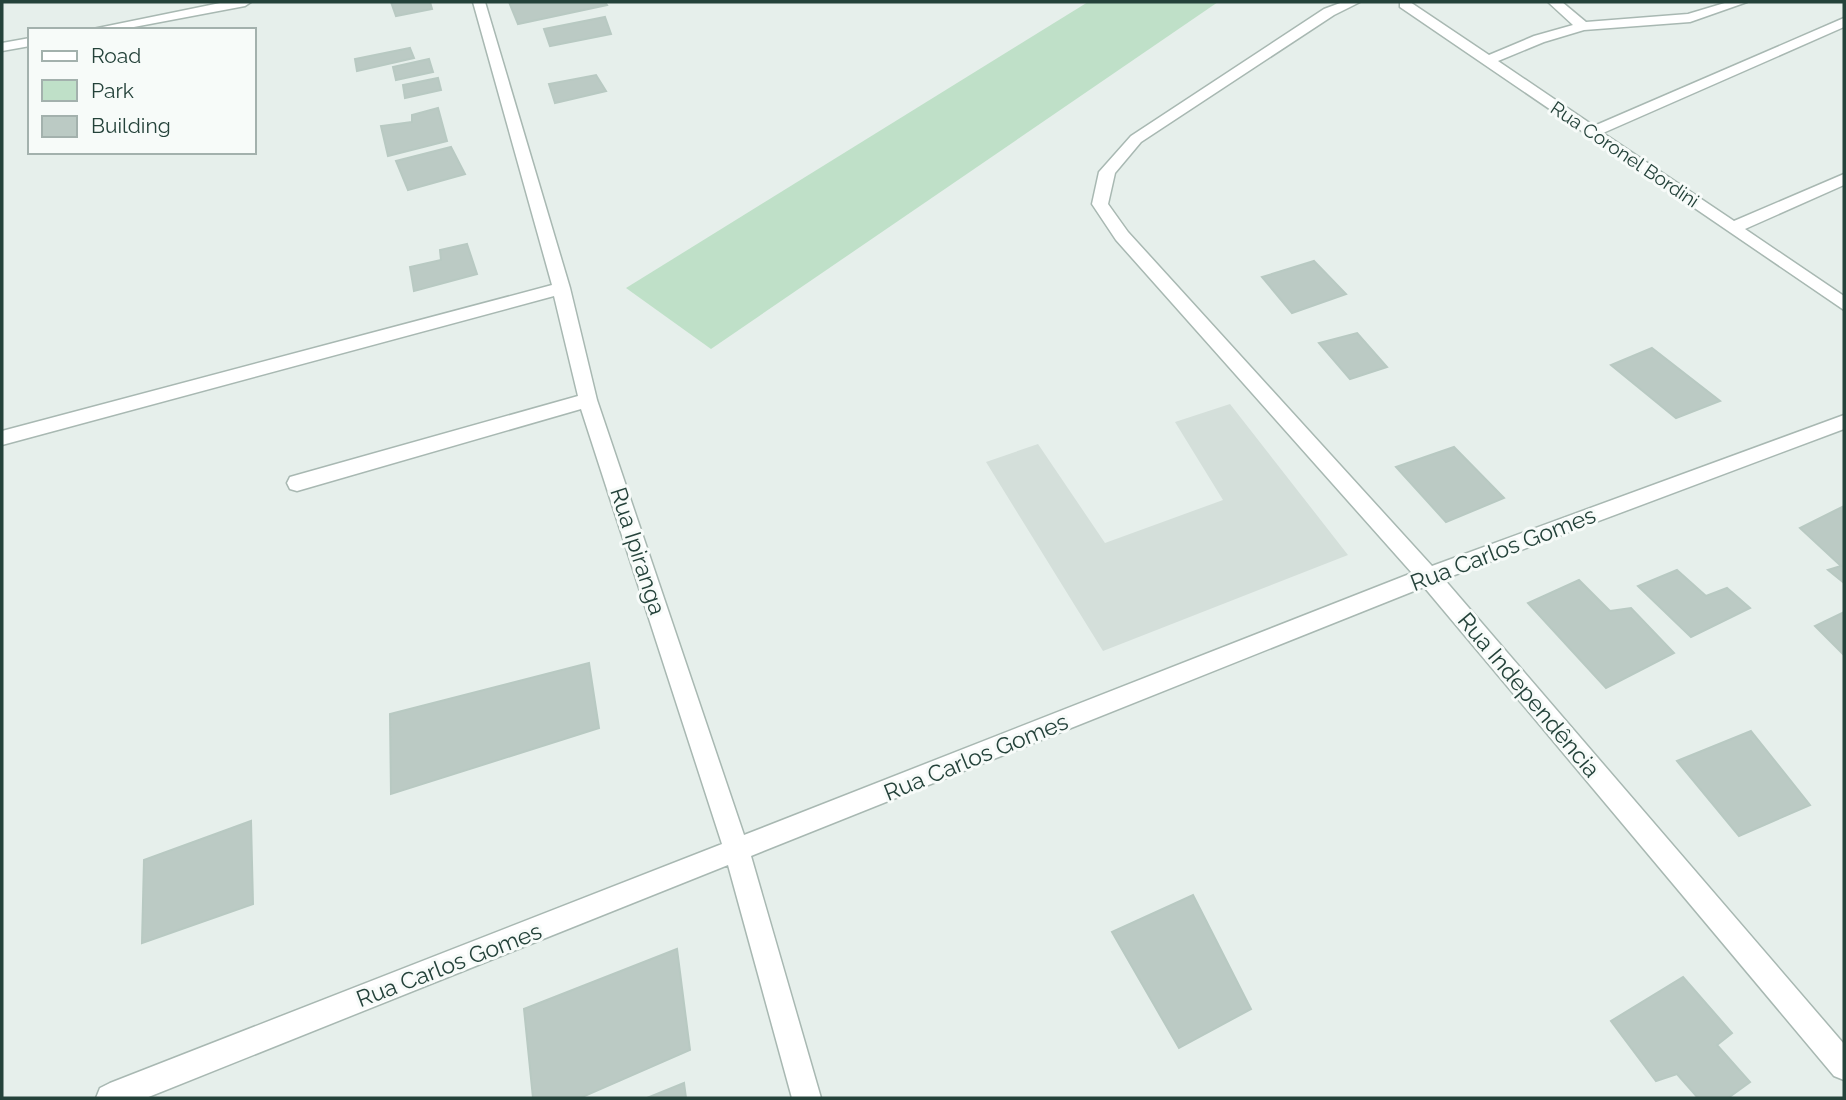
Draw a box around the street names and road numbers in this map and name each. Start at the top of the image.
street label: Rua Coronel Bordini [1547,96,1703,212]
street label: Rua Ipiranga [605,484,672,618]
street label: Rua Carlos Gomes [1406,501,1599,596]
street label: Rua Independência [1453,607,1606,782]
street label: Rua Carlos Gomes [880,707,1072,806]
street label: Rua Carlos Gomes [352,917,545,1012]

